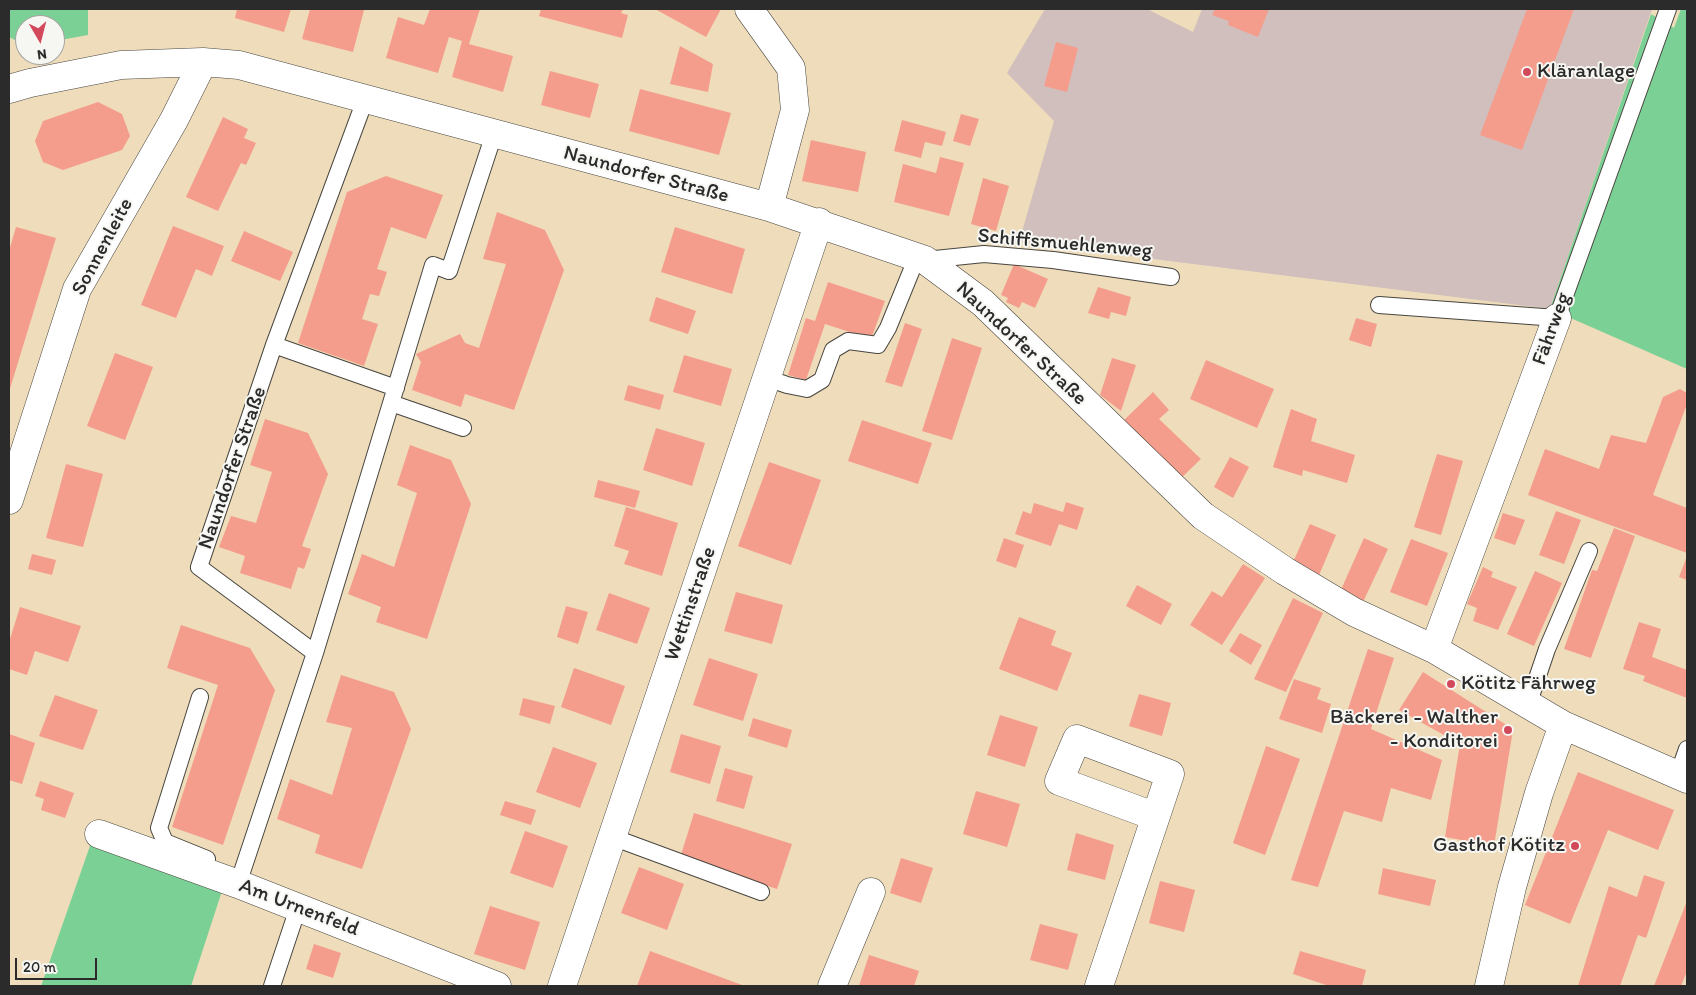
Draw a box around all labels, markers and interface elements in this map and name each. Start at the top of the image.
north arrow [15,15,65,65]
text: N [36,45,48,63]
place label: Kläranlage [1537,59,1635,85]
marker: Kläranlage [1521,66,1533,78]
street label: Naundorfer Straße [561,141,731,209]
street label: Sonnenleite [67,194,139,300]
street label: Schiffsmuehlenweg [977,224,1153,264]
street label: Naundorfer Straße [950,277,1092,411]
street label: Fährweg [1527,289,1577,369]
street label: Naundorfer Straße [193,383,273,553]
street label: Wettinstraße [660,544,722,664]
place label: Kötitz Fährweg [1461,671,1596,697]
marker: Kötitz Fährweg [1445,678,1457,690]
place label: Bäckerei - Walther - Konditorei [1330,705,1498,755]
marker: Bäckerei - Walther - Konditorei [1502,724,1514,736]
place label: Gasthof Kötitz [1433,833,1565,859]
marker: Gasthof Kötitz [1569,840,1581,852]
street label: Am Urnenfeld [235,874,363,942]
scale bar [18,948,100,980]
text: 20 m [23,958,56,976]

